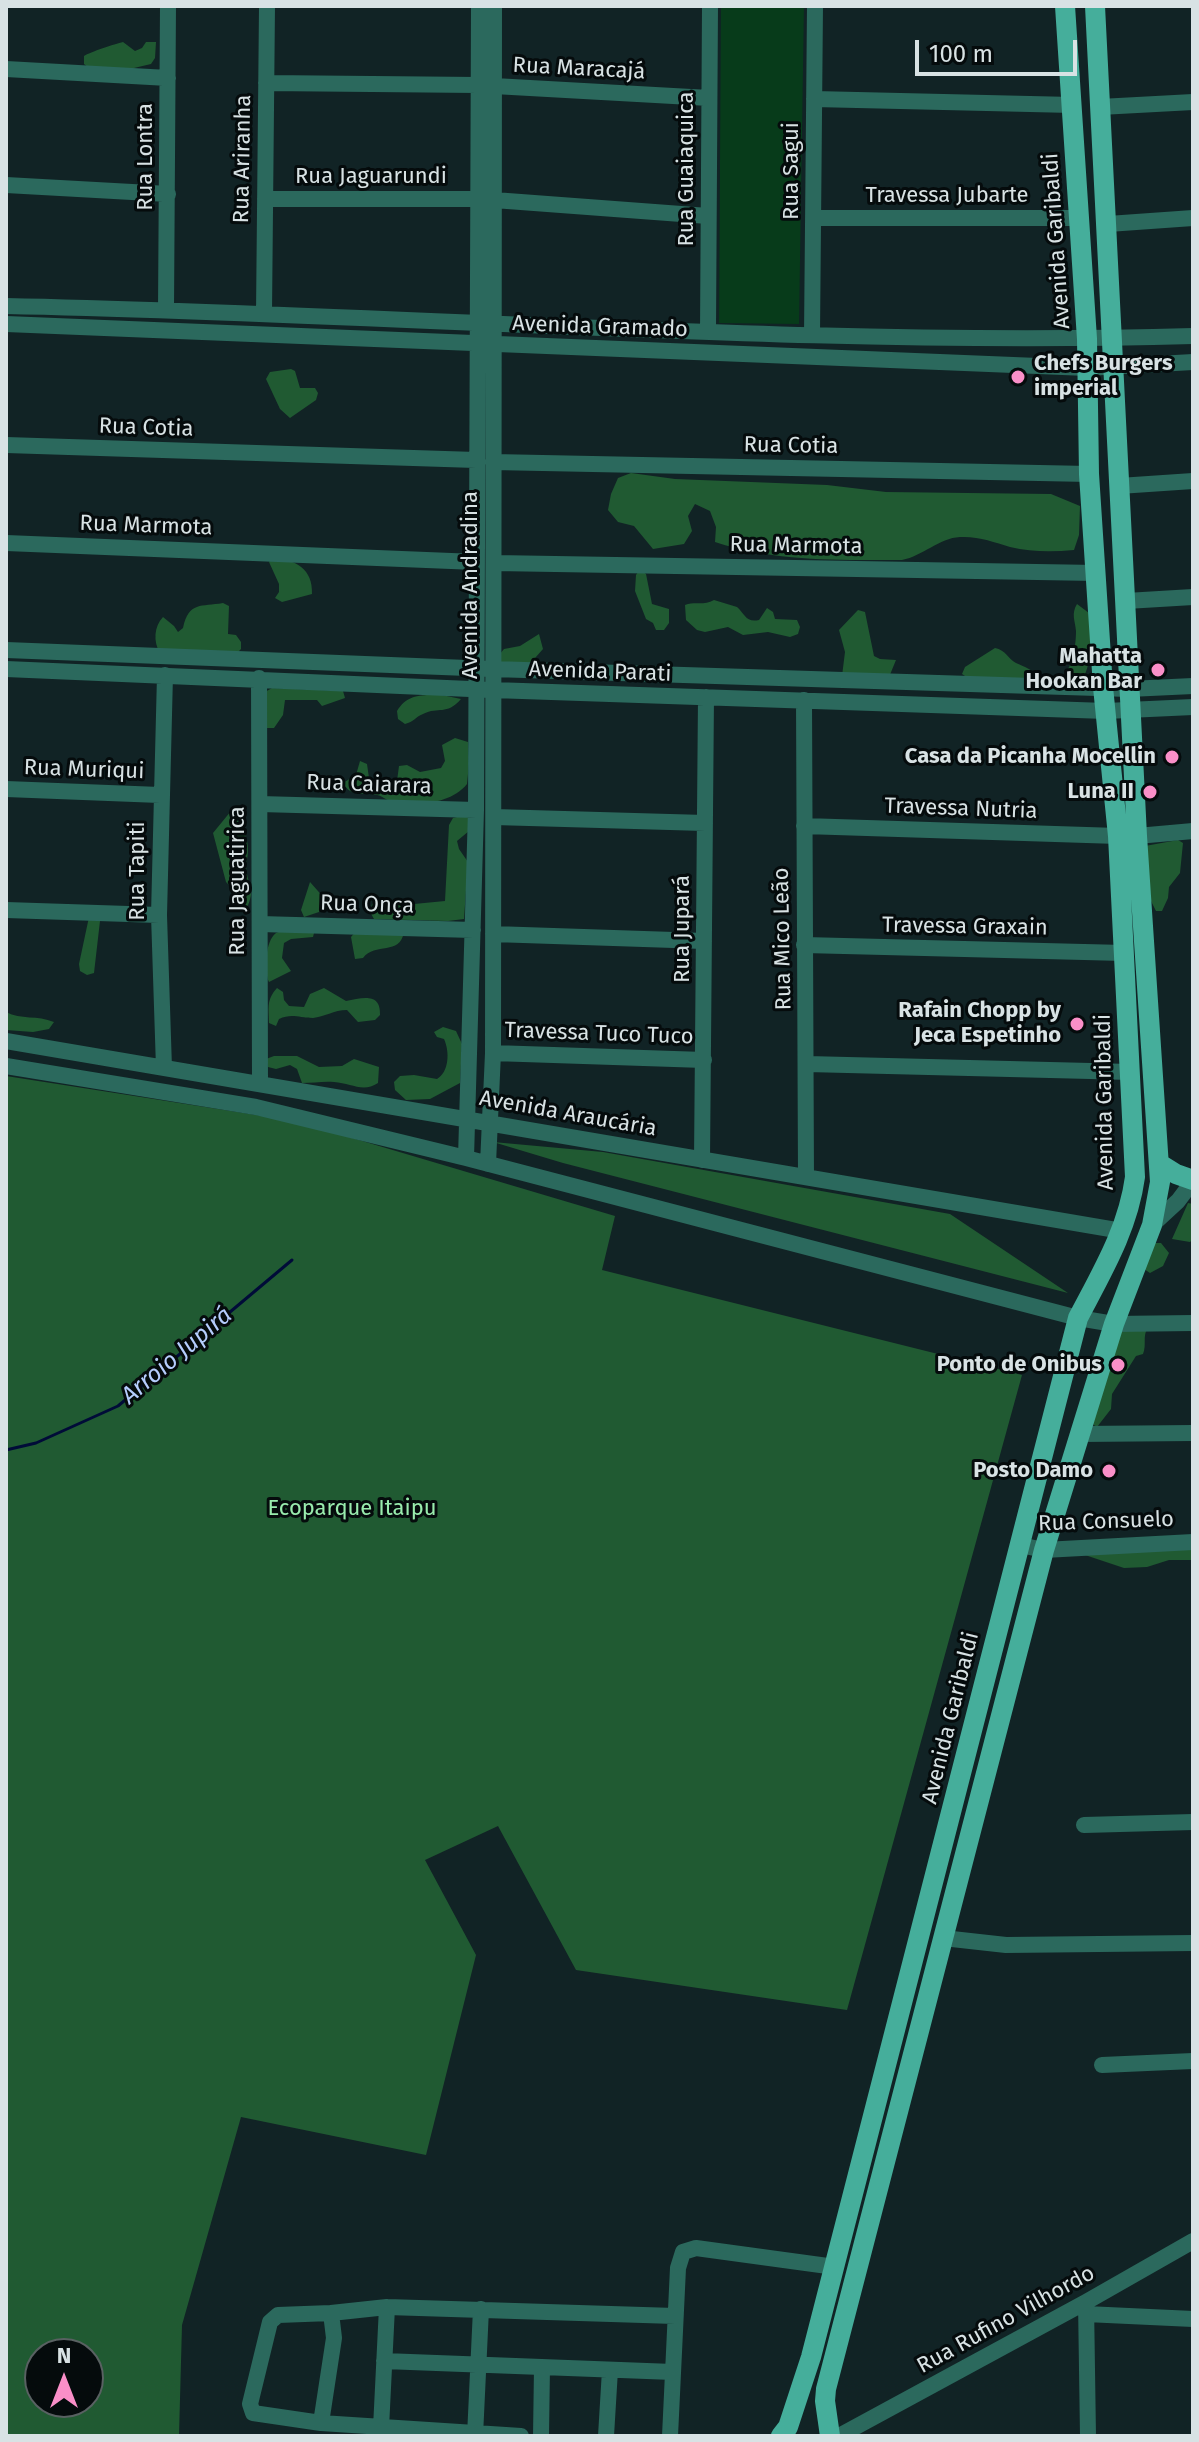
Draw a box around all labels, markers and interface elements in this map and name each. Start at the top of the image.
scale bar [919,24,1081,74]
text: 100 m [929,40,993,68]
street label: Rua Maracajá [512,52,646,86]
street label: Rua Guaiaquica [674,91,700,247]
street label: Rua Ariranha [229,94,257,224]
street label: Rua Lontra [133,103,159,211]
street label: Rua Sagui [779,122,805,220]
street label: Avenida Garibaldi [1038,152,1076,330]
street label: Rua Jaguarundi [295,164,447,190]
street label: Travessa Jubarte [865,183,1029,209]
street label: Avenida Gramado [512,311,688,343]
place label: Chefs Burgers imperial [1034,351,1173,402]
marker: Chefs Burgers imperial [1009,368,1027,386]
street label: Rua Cotia [98,413,194,443]
street label: Rua Cotia [743,432,839,460]
street label: Avenida Andradina [458,491,484,679]
street label: Rua Marmota [79,510,213,542]
street label: Rua Marmota [729,532,863,560]
place label: Mahatta Hookan Bar [1025,644,1142,696]
street label: Avenida Parati [528,656,672,688]
marker: Mahatta Hookan Bar [1149,661,1167,679]
place label: Casa da Picanha Mocellin [905,744,1156,770]
marker: Casa da Picanha Mocellin [1163,748,1181,766]
street label: Rua Muriqui [23,755,145,785]
street label: Rua Caiarara [306,770,432,800]
place label: Luna II [1068,779,1134,805]
marker: Luna II [1141,783,1159,801]
street label: Travessa Nutria [884,793,1038,825]
street label: Rua Jaguatirica [225,806,251,956]
street label: Rua Tapiti [125,821,151,921]
street label: Rua Mico Leão [769,867,797,1011]
street label: Rua Jupará [670,875,696,983]
street label: Rua Onça [319,890,415,920]
street label: Travessa Graxain [882,912,1048,942]
place label: Rafain Chopp by Jeca Espetinho [898,998,1061,1050]
street label: Avenida Garibaldi [1090,1014,1120,1190]
marker: Rafain Chopp by Jeca Espetinho [1068,1015,1086,1033]
street label: Travessa Tuco Tuco [504,1018,694,1050]
street label: Avenida Araucária [477,1085,659,1143]
water label: Arroio Jupirá [116,1301,238,1411]
place label: Ponto de Onibus [937,1352,1102,1378]
marker: Ponto de Onibus [1109,1356,1127,1374]
place label: Posto Damo [973,1458,1093,1484]
marker: Posto Damo [1100,1462,1118,1480]
park label: Ecoparque Itaipu [267,1496,437,1522]
street label: Rua Consuelo [1038,1506,1174,1538]
street label: Avenida Garibaldi [917,1629,985,1807]
street label: Rua Rufino Vilhordo [913,2260,1099,2380]
north arrow [24,2338,104,2418]
text: N [57,2342,71,2369]

